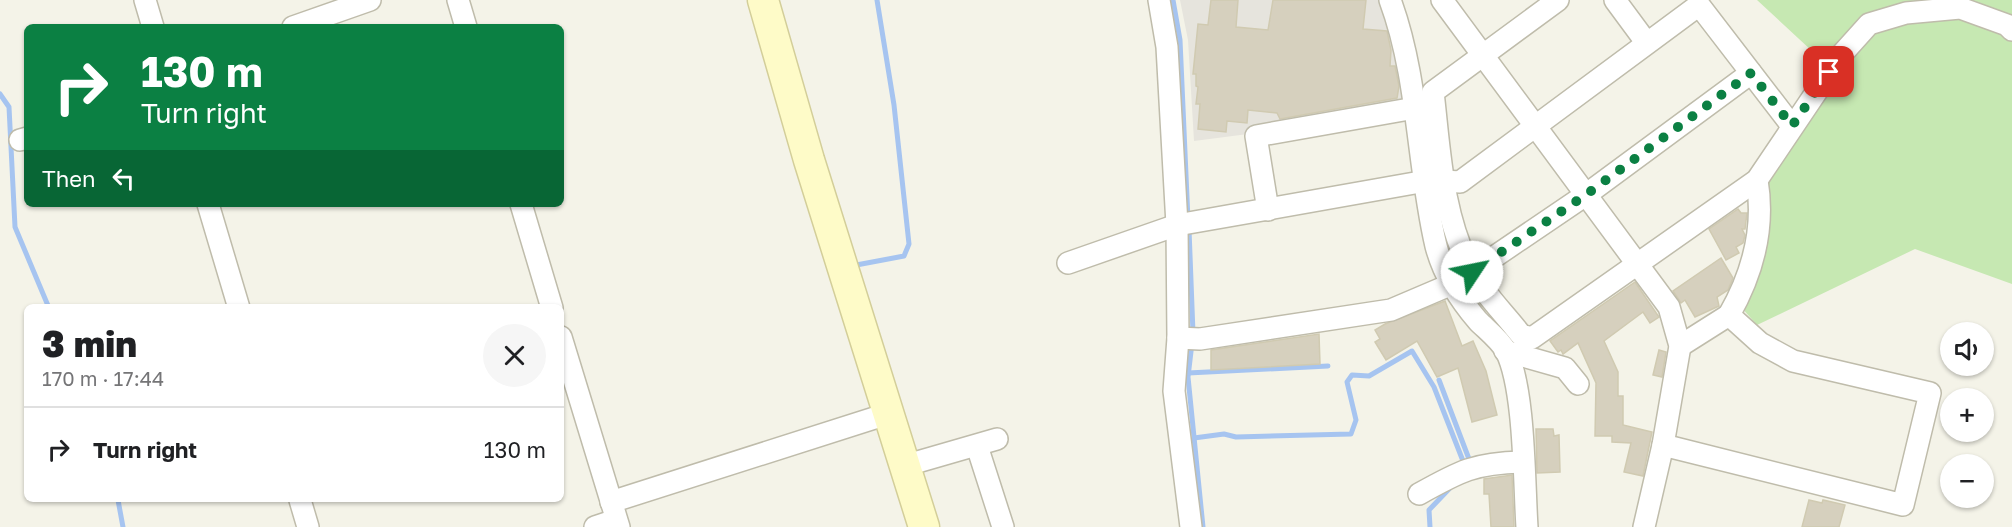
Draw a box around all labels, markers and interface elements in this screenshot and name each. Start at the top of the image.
text: 130 m [141,46,263,96]
pin [1803,46,1854,97]
icon: right [42,48,120,126]
icon: arrive [1812,55,1845,88]
text: Turn right [141,97,267,129]
icon: left [107,162,140,195]
text: Then [42,165,95,192]
position arrow [1440,240,1504,304]
text: 3 min [42,322,137,365]
map controls [1940,322,1994,508]
button: sound [1940,322,1994,376]
button: close [483,324,546,387]
text: 170 m · 17:44 [42,366,164,390]
button: + [1940,388,1994,442]
icon: right [42,433,75,466]
text: Turn right [93,436,197,463]
text: 130 m [484,436,546,463]
button: − [1940,454,1994,508]

